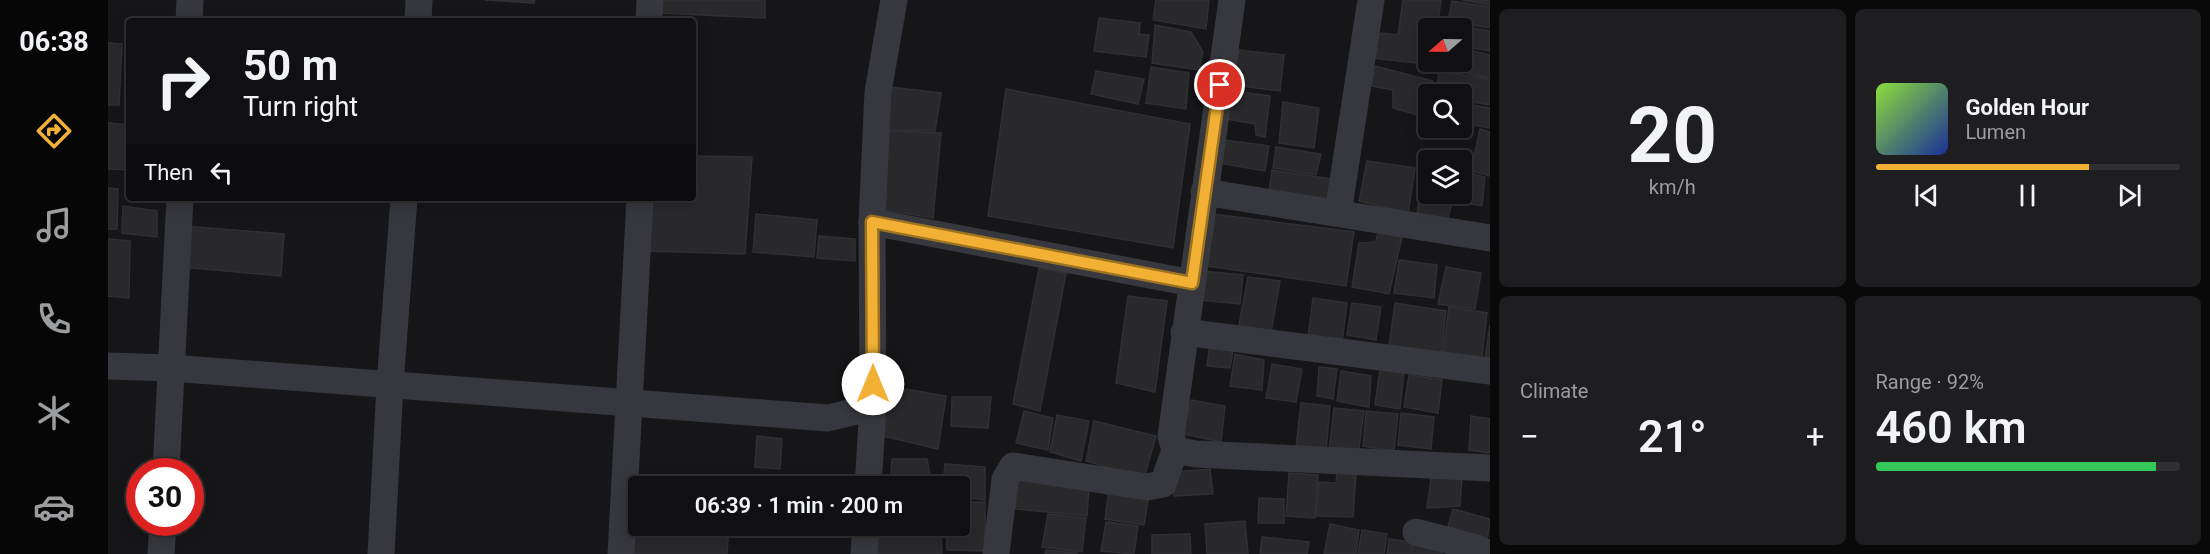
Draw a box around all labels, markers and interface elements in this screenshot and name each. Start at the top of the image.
north arrow [1418,18,1472,72]
map controls [1418,18,1472,204]
text: 06:38 [19,26,89,58]
text: 50 m [243,41,338,90]
icon: right [144,42,222,120]
pin [1194,59,1245,110]
icon: arrive [1203,68,1236,101]
button: search [1418,84,1472,138]
text: 20 [1627,90,1717,181]
text: Turn right [243,91,358,123]
text: Golden Hour [1966,95,2089,120]
icon: directions [33,110,75,152]
text: Lumen [1966,120,2026,144]
button: layers [1418,150,1472,204]
icon: left [205,156,238,189]
text: Then [144,160,193,185]
text: km/h [1649,175,1696,199]
icon: previous [1910,179,1943,212]
icon: pause [2011,179,2044,212]
icon: next [2113,179,2146,212]
icon: music [33,204,75,246]
icon: phone [33,298,75,340]
position arrow [841,352,905,416]
text: Range · 92% [1876,370,1984,394]
text: Climate [1520,379,1588,403]
icon: climate [33,392,75,434]
text: 460 km [1876,401,2027,454]
text: 21° [1638,410,1707,463]
text: − [1520,417,1539,456]
text: + [1806,417,1825,456]
speed limit sign: 30 [126,458,204,536]
icon: car [33,486,75,528]
text: 06:39 · 1 min · 200 m [695,493,903,518]

